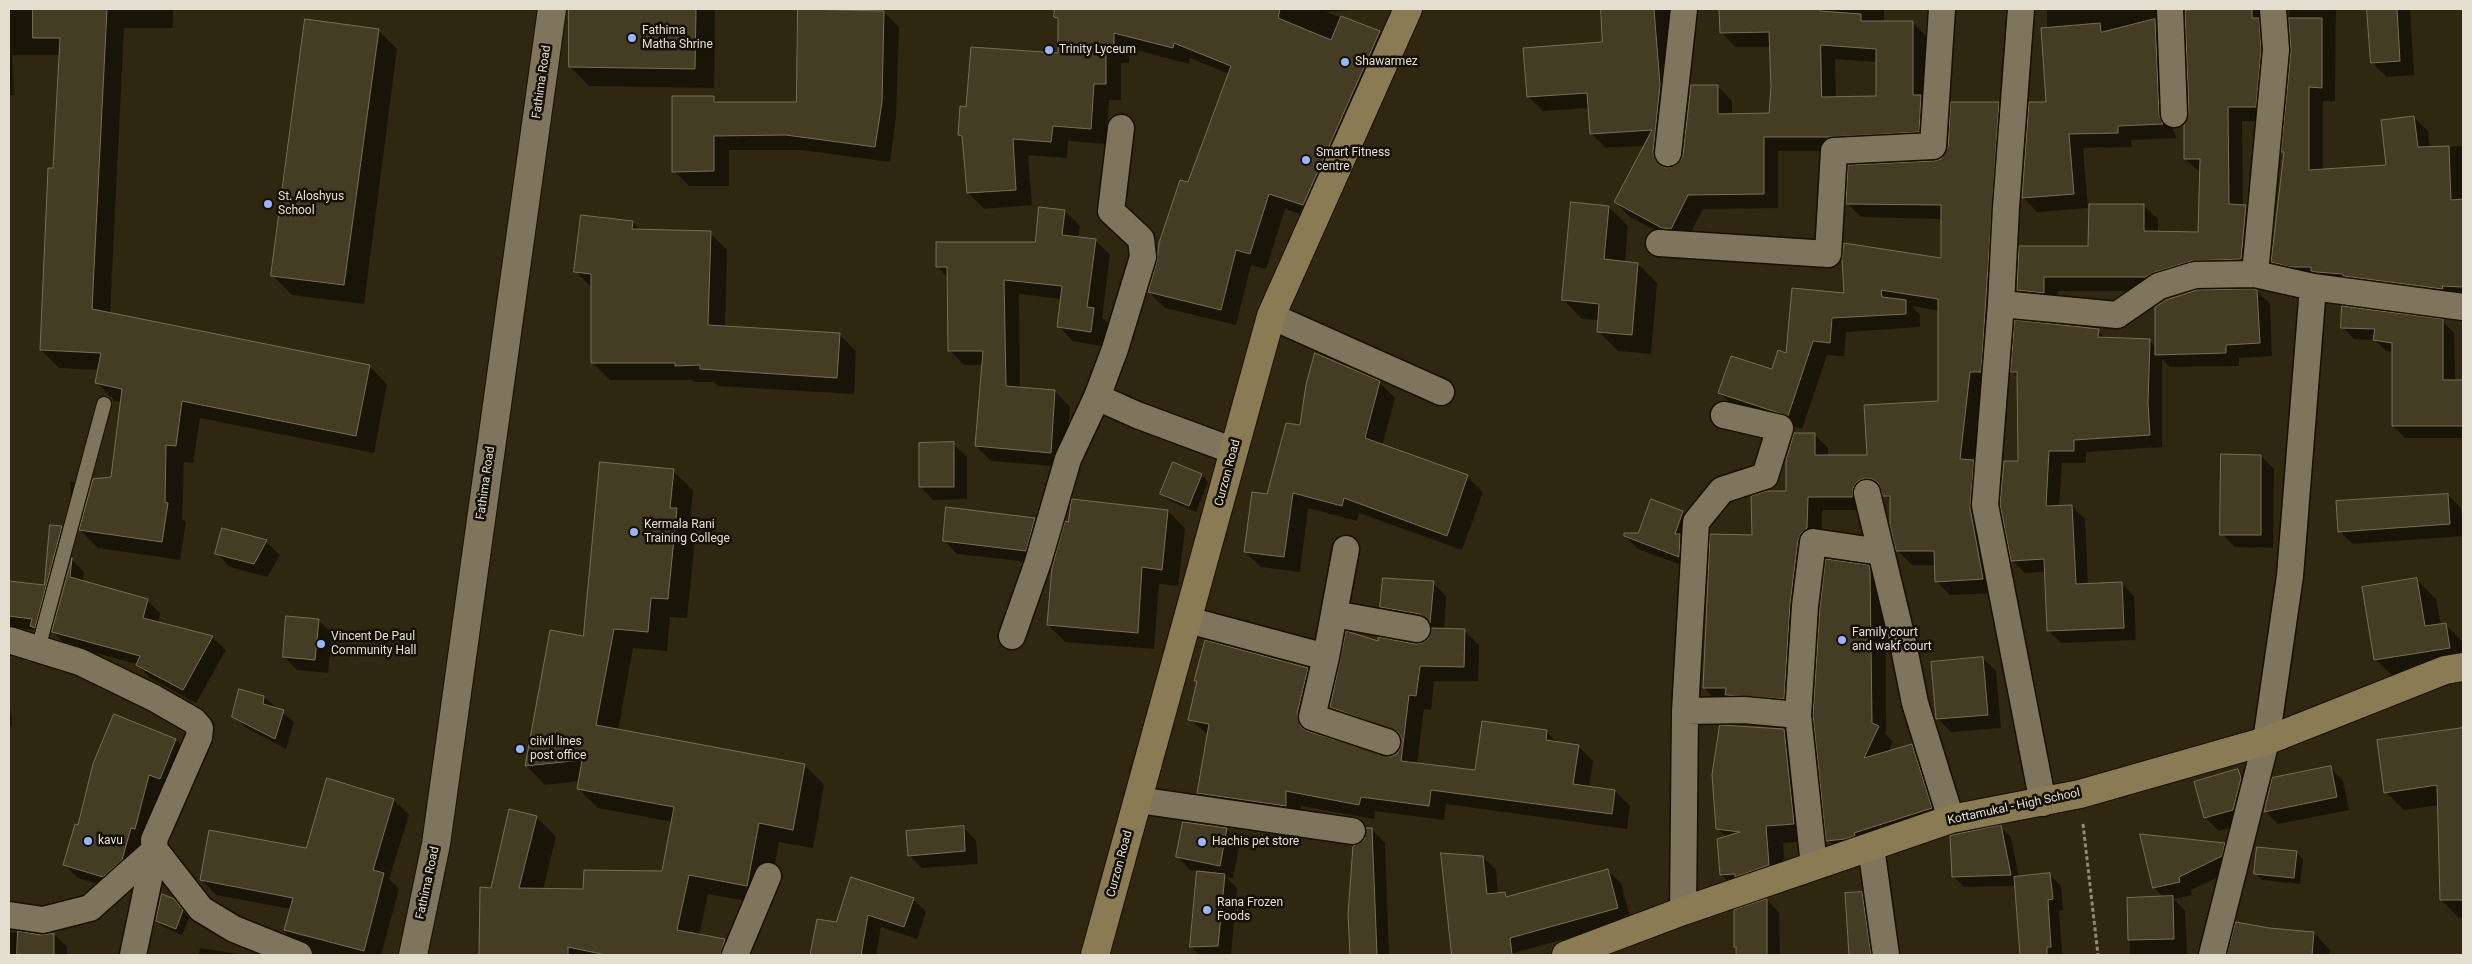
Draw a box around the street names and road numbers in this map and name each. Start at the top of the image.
street label: Fathima Road [530,44,554,120]
street label: Curzon Road [1212,438,1244,508]
street label: Fathima Road [474,445,498,521]
street label: Kottamukal - High School [1947,786,2081,828]
street label: Curzon Road [1104,829,1136,899]
street label: Fathima Road [413,845,443,921]

